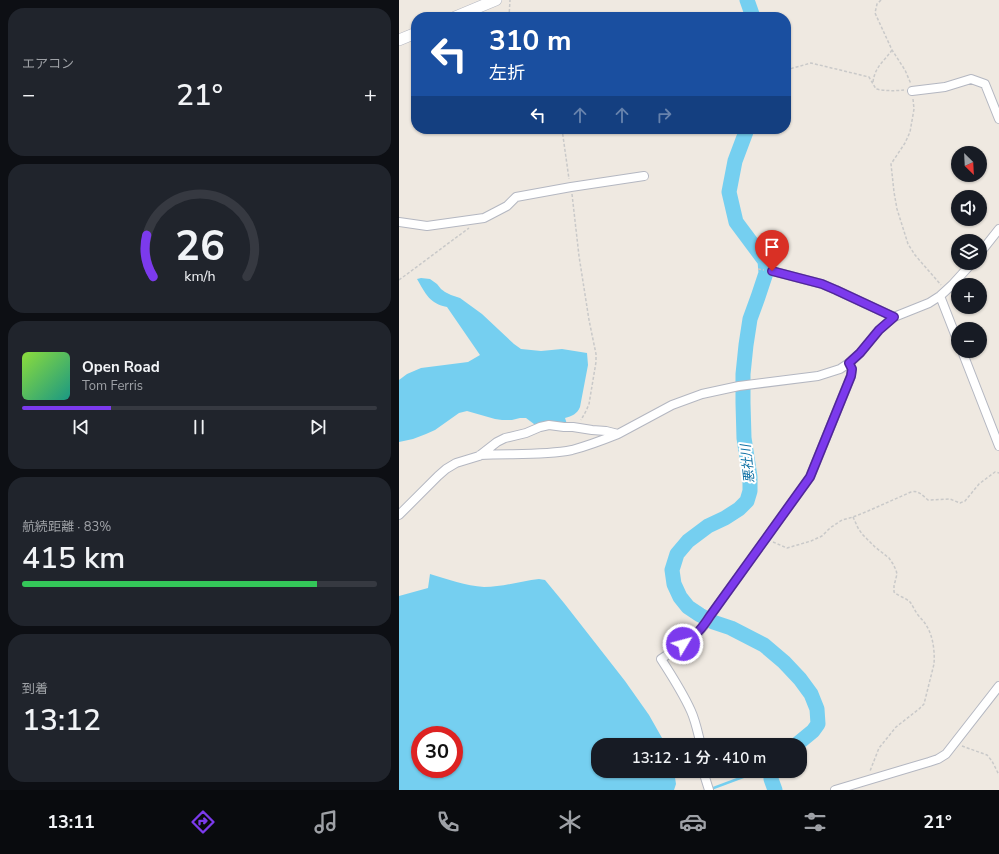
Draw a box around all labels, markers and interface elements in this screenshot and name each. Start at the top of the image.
text: 310 m [489,22,572,60]
icon: left [423,28,475,80]
text: エアコン [22,55,74,73]
text: 左折 [489,61,525,85]
text: 21° [176,75,223,116]
text: − [22,80,35,110]
text: + [364,80,377,110]
icon: left [527,104,549,126]
icon: ahead [569,104,591,126]
icon: ahead [611,104,633,126]
icon: right [653,104,675,126]
north arrow [951,146,987,182]
map controls [951,146,987,358]
button: sound [951,190,987,226]
text: 26 [175,217,224,274]
pin [755,230,789,271]
button: layers [951,234,987,270]
icon: arrive [761,236,783,258]
text: km/h [184,266,215,285]
button: + [951,278,987,314]
button: − [951,322,987,358]
text: Open Road [82,357,160,377]
text: Tom Ferris [82,377,143,395]
icon: previous [70,416,92,438]
icon: pause [188,416,210,438]
icon: next [307,416,329,438]
water label: 悪社川 [737,442,759,484]
text: 航続距離 · 83% [22,518,111,536]
text: 415 km [22,538,125,579]
position arrow [662,623,704,665]
text: 到着 [22,680,48,698]
text: 13:12 [22,700,101,741]
speed limit sign: 30 [411,726,463,778]
text: 13:12 · 1 分 · 410 m [632,748,766,768]
icon: directions [189,808,217,836]
icon: music [312,808,340,836]
icon: phone [434,808,462,836]
icon: climate [556,808,584,836]
icon: car [679,808,707,836]
icon: filters [801,808,829,836]
text: 13:11 [47,810,95,834]
text: 21° [923,810,952,834]

